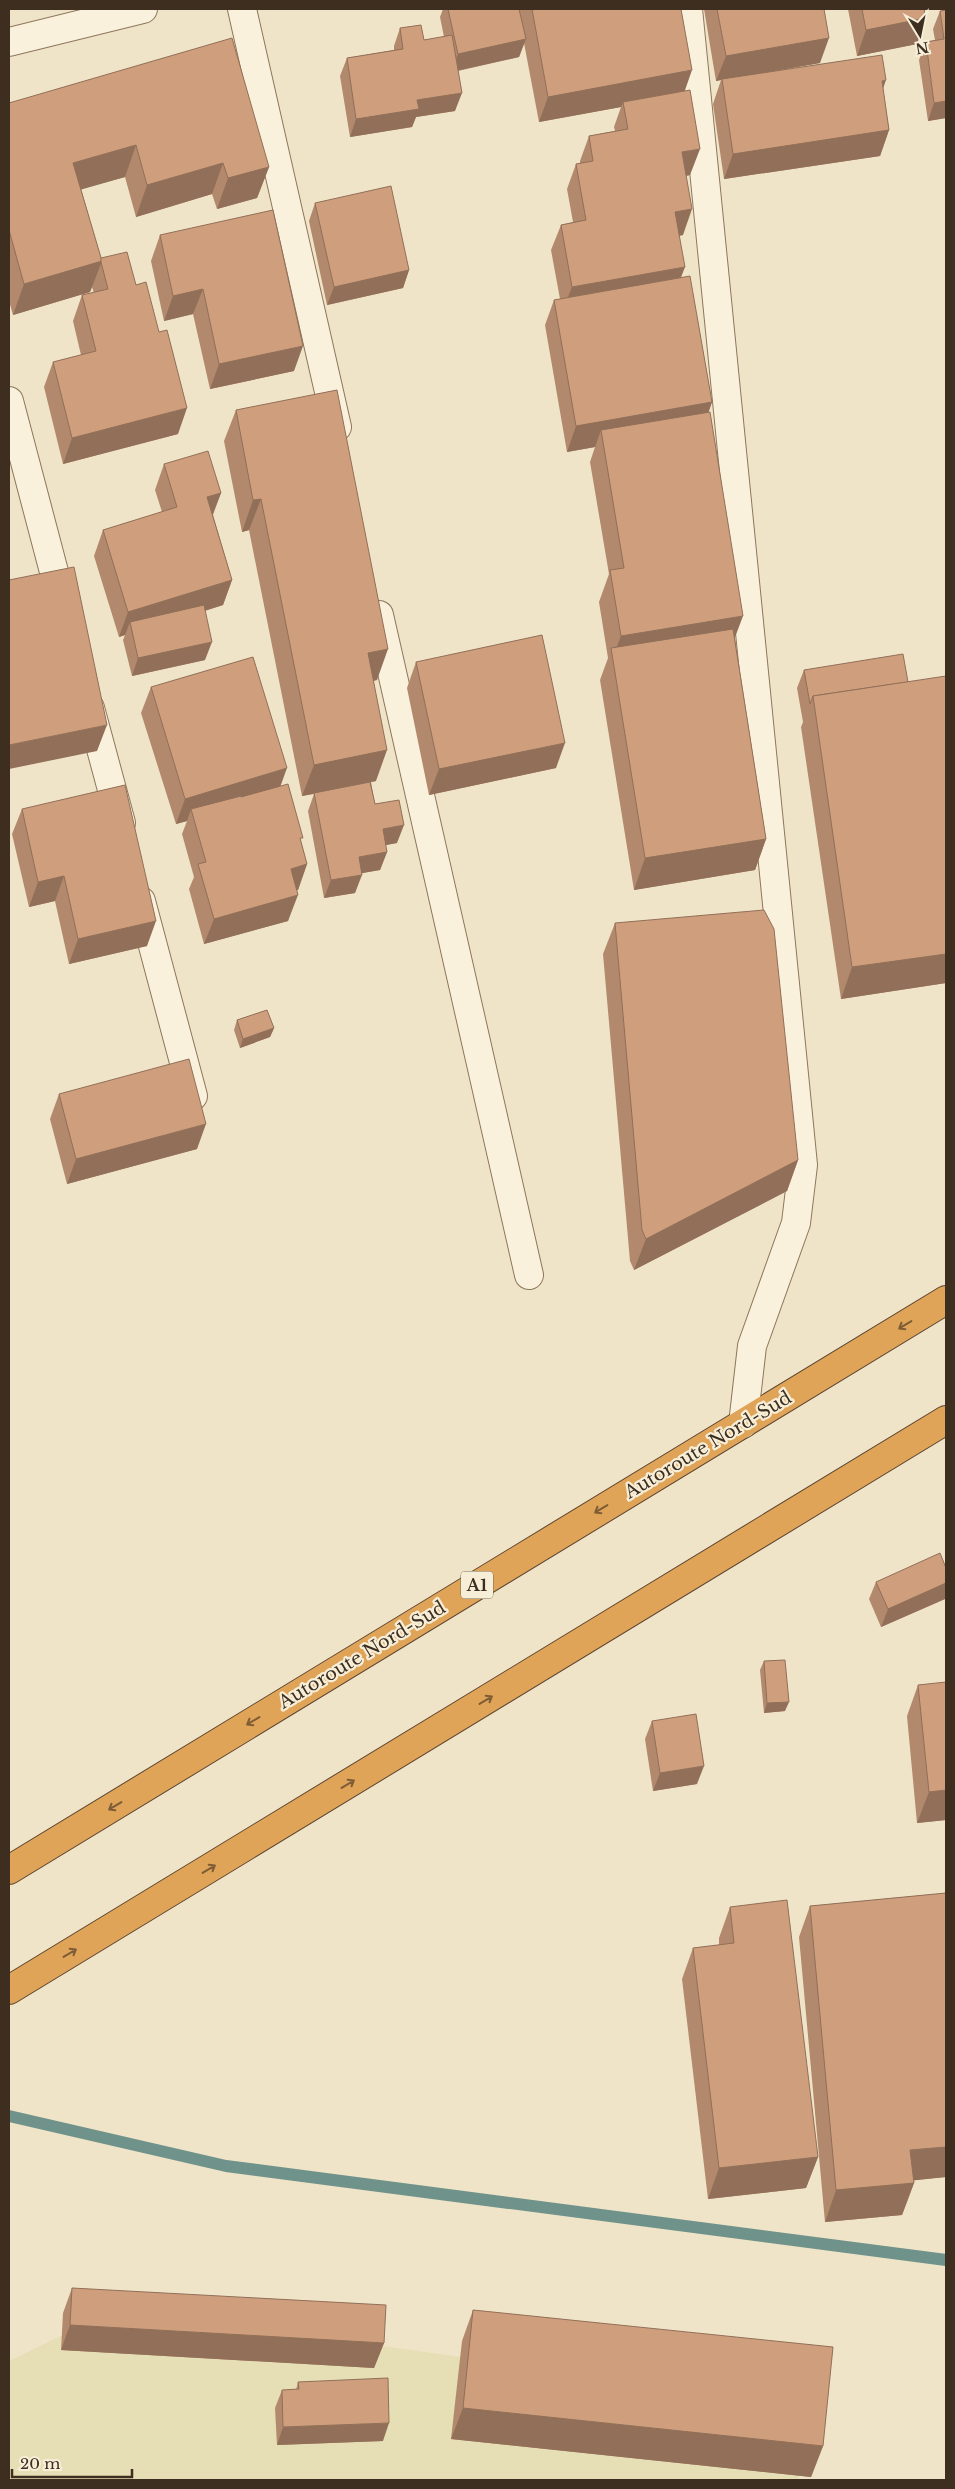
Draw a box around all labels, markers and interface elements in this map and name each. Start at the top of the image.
north arrow [895,10,945,60]
text: N [914,38,930,58]
one-way arrow [898,1320,912,1330]
street label: Autoroute Nord-Sud [620,1386,796,1504]
one-way arrow [595,1505,609,1515]
road number: A1 [461,1572,493,1598]
street label: Autoroute Nord-Sud [274,1596,450,1714]
one-way arrow [479,1694,493,1704]
one-way arrow [247,1717,261,1727]
one-way arrow [340,1779,354,1789]
one-way arrow [108,1801,122,1811]
one-way arrow [201,1863,215,1873]
one-way arrow [62,1948,76,1958]
scale bar [12,2446,132,2478]
text: 20 m [20,2454,60,2473]

